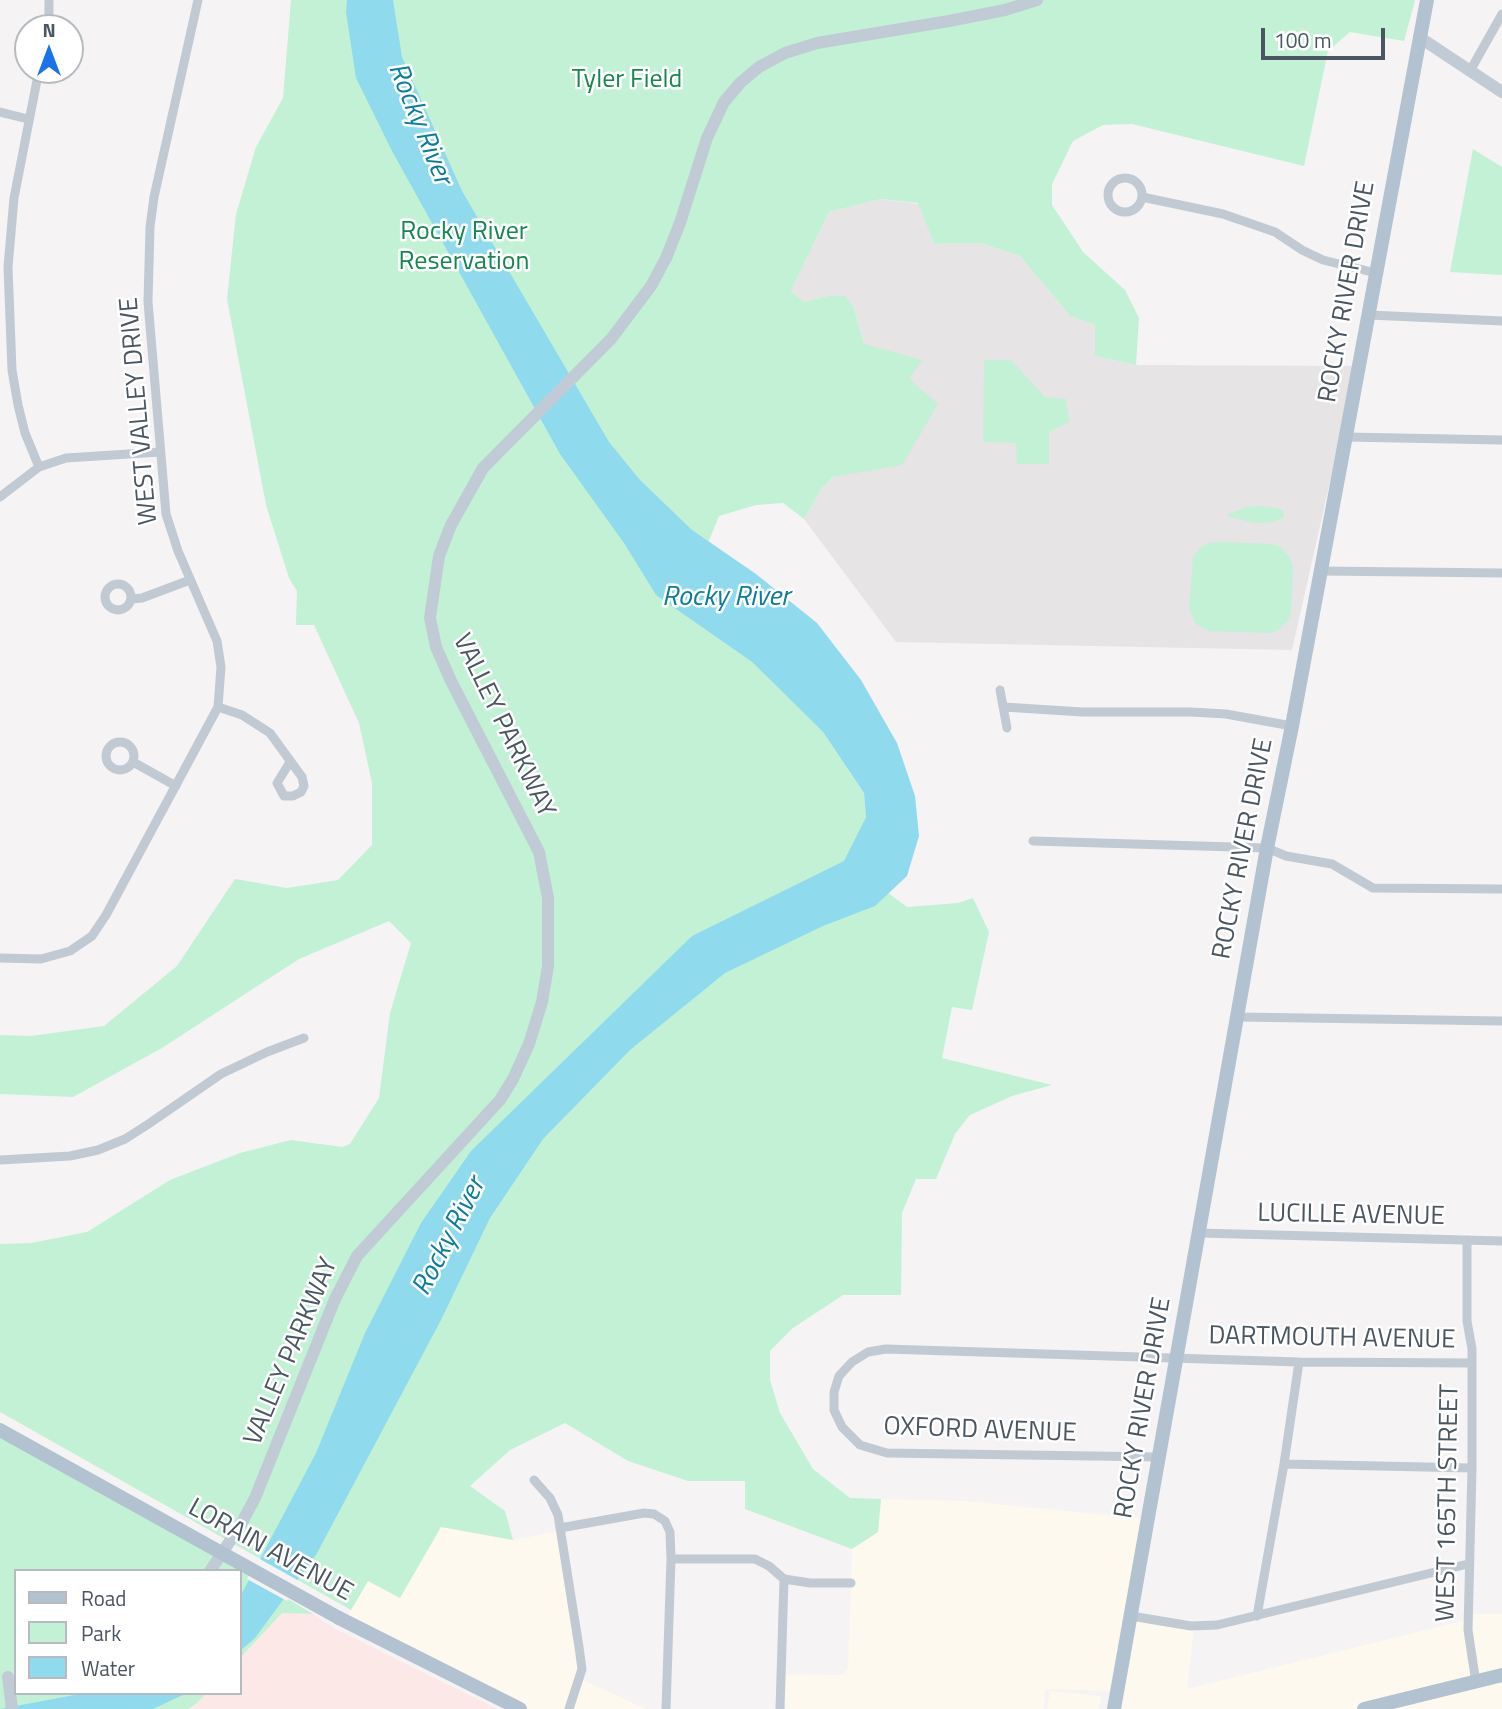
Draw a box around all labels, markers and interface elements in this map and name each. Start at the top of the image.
north arrow [14,14,84,84]
scale bar [1264,14,1388,58]
text: N [42,15,56,44]
text: 100 m [1274,24,1331,56]
water label: Rocky River [379,58,459,190]
park label: Tyler Field [572,65,682,97]
street label: ROCKY RIVER DRIVE [1313,179,1383,405]
park label: Rocky River Reservation [399,217,529,278]
street label: WEST VALLEY DRIVE [115,296,165,526]
water label: Rocky River [662,581,790,615]
street label: VALLEY PARKWAY [445,629,561,823]
street label: ROCKY RIVER DRIVE [1207,736,1281,962]
water label: Rocky River [406,1172,494,1302]
street label: LUCILLE AVENUE [1257,1199,1445,1233]
street label: VALLEY PARKWAY [238,1254,346,1450]
street label: ROCKY RIVER DRIVE [1109,1295,1179,1521]
street label: DARTMOUTH AVENUE [1208,1321,1456,1357]
street label: WEST 165TH STREET [1431,1384,1467,1622]
street label: OXFORD AVENUE [883,1412,1077,1450]
street label: LORAIN AVENUE [182,1493,358,1609]
legend [14,1569,242,1695]
text: Road [81,1582,126,1614]
text: Park [81,1617,121,1649]
text: Water [81,1652,135,1684]

